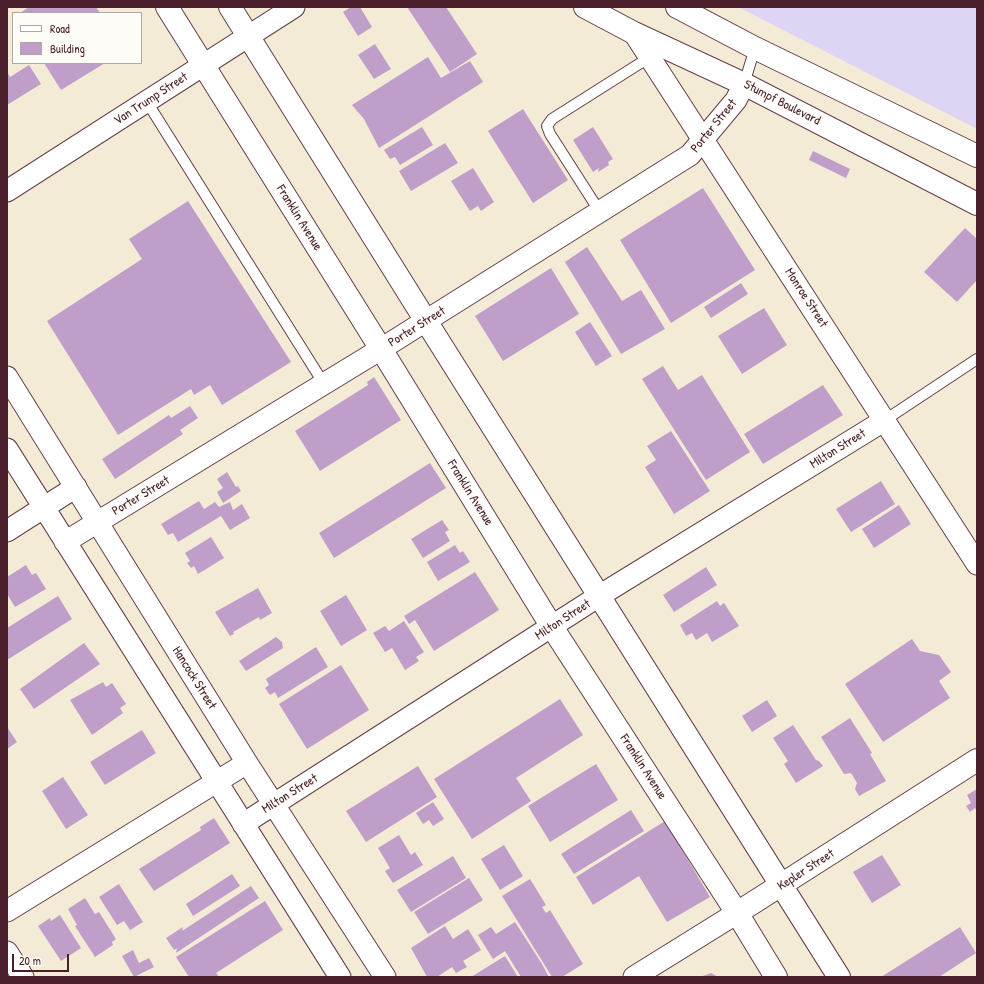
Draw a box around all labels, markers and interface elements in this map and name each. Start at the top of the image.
legend [12,12,142,64]
text: Road [50,20,70,37]
text: Building [50,40,85,57]
street label: Van Trump Street [111,69,191,129]
street label: Stumpf Boulevard [741,77,823,129]
street label: Porter Street [688,96,740,156]
street label: Franklin Avenue [273,182,325,254]
street label: Monroe Street [781,265,831,331]
street label: Porter Street [386,303,448,351]
street label: Milton Street [807,426,869,472]
street label: Franklin Avenue [444,457,496,529]
street label: Porter Street [109,473,173,519]
street label: Milton Street [532,596,594,644]
street label: Hancock Street [169,644,219,712]
street label: Franklin Avenue [616,732,670,802]
street label: Milton Street [259,771,321,817]
street label: Kepler Street [775,846,837,894]
scale bar [14,946,71,972]
text: 20 m [19,952,41,969]

